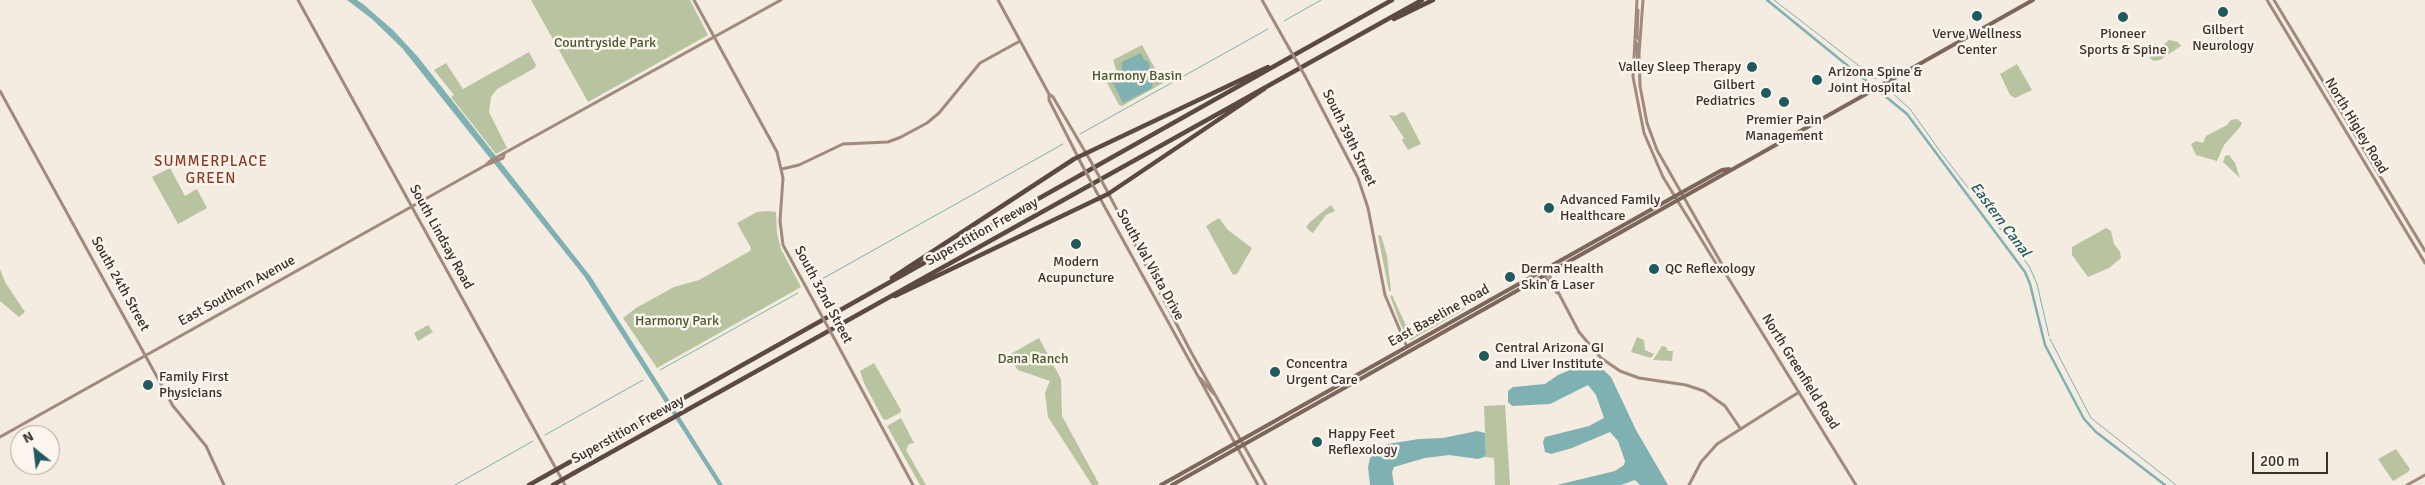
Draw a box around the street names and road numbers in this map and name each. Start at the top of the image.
street label: North Higley Road [2321,75,2391,177]
street label: South 39th Street [1318,87,1380,189]
street label: South Lindsay Road [405,182,477,292]
street label: Superstition Freeway [923,194,1041,270]
street label: South Val Vista Drive [1112,207,1188,323]
street label: South 24th Street [87,234,153,334]
street label: South 32nd Street [790,243,856,347]
street label: East Southern Avenue [176,252,298,330]
street label: East Baseline Road [1385,281,1493,351]
street label: North Greenfield Road [1758,311,1842,433]
street label: Superstition Freeway [569,392,687,468]

